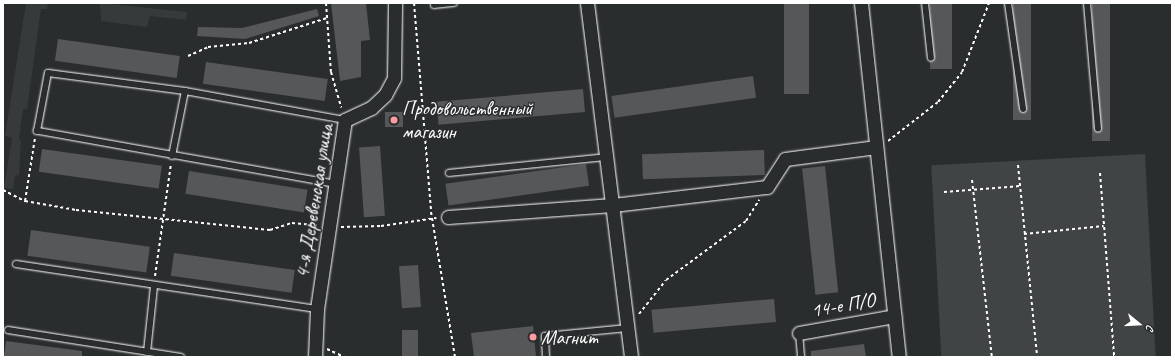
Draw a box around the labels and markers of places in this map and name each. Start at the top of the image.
place label: Продовольственный магазин [402,96,533,143]
marker: Продовольственный магазин [389,115,399,125]
place label: Магнит [541,325,598,349]
marker: Магнит [528,332,538,342]

